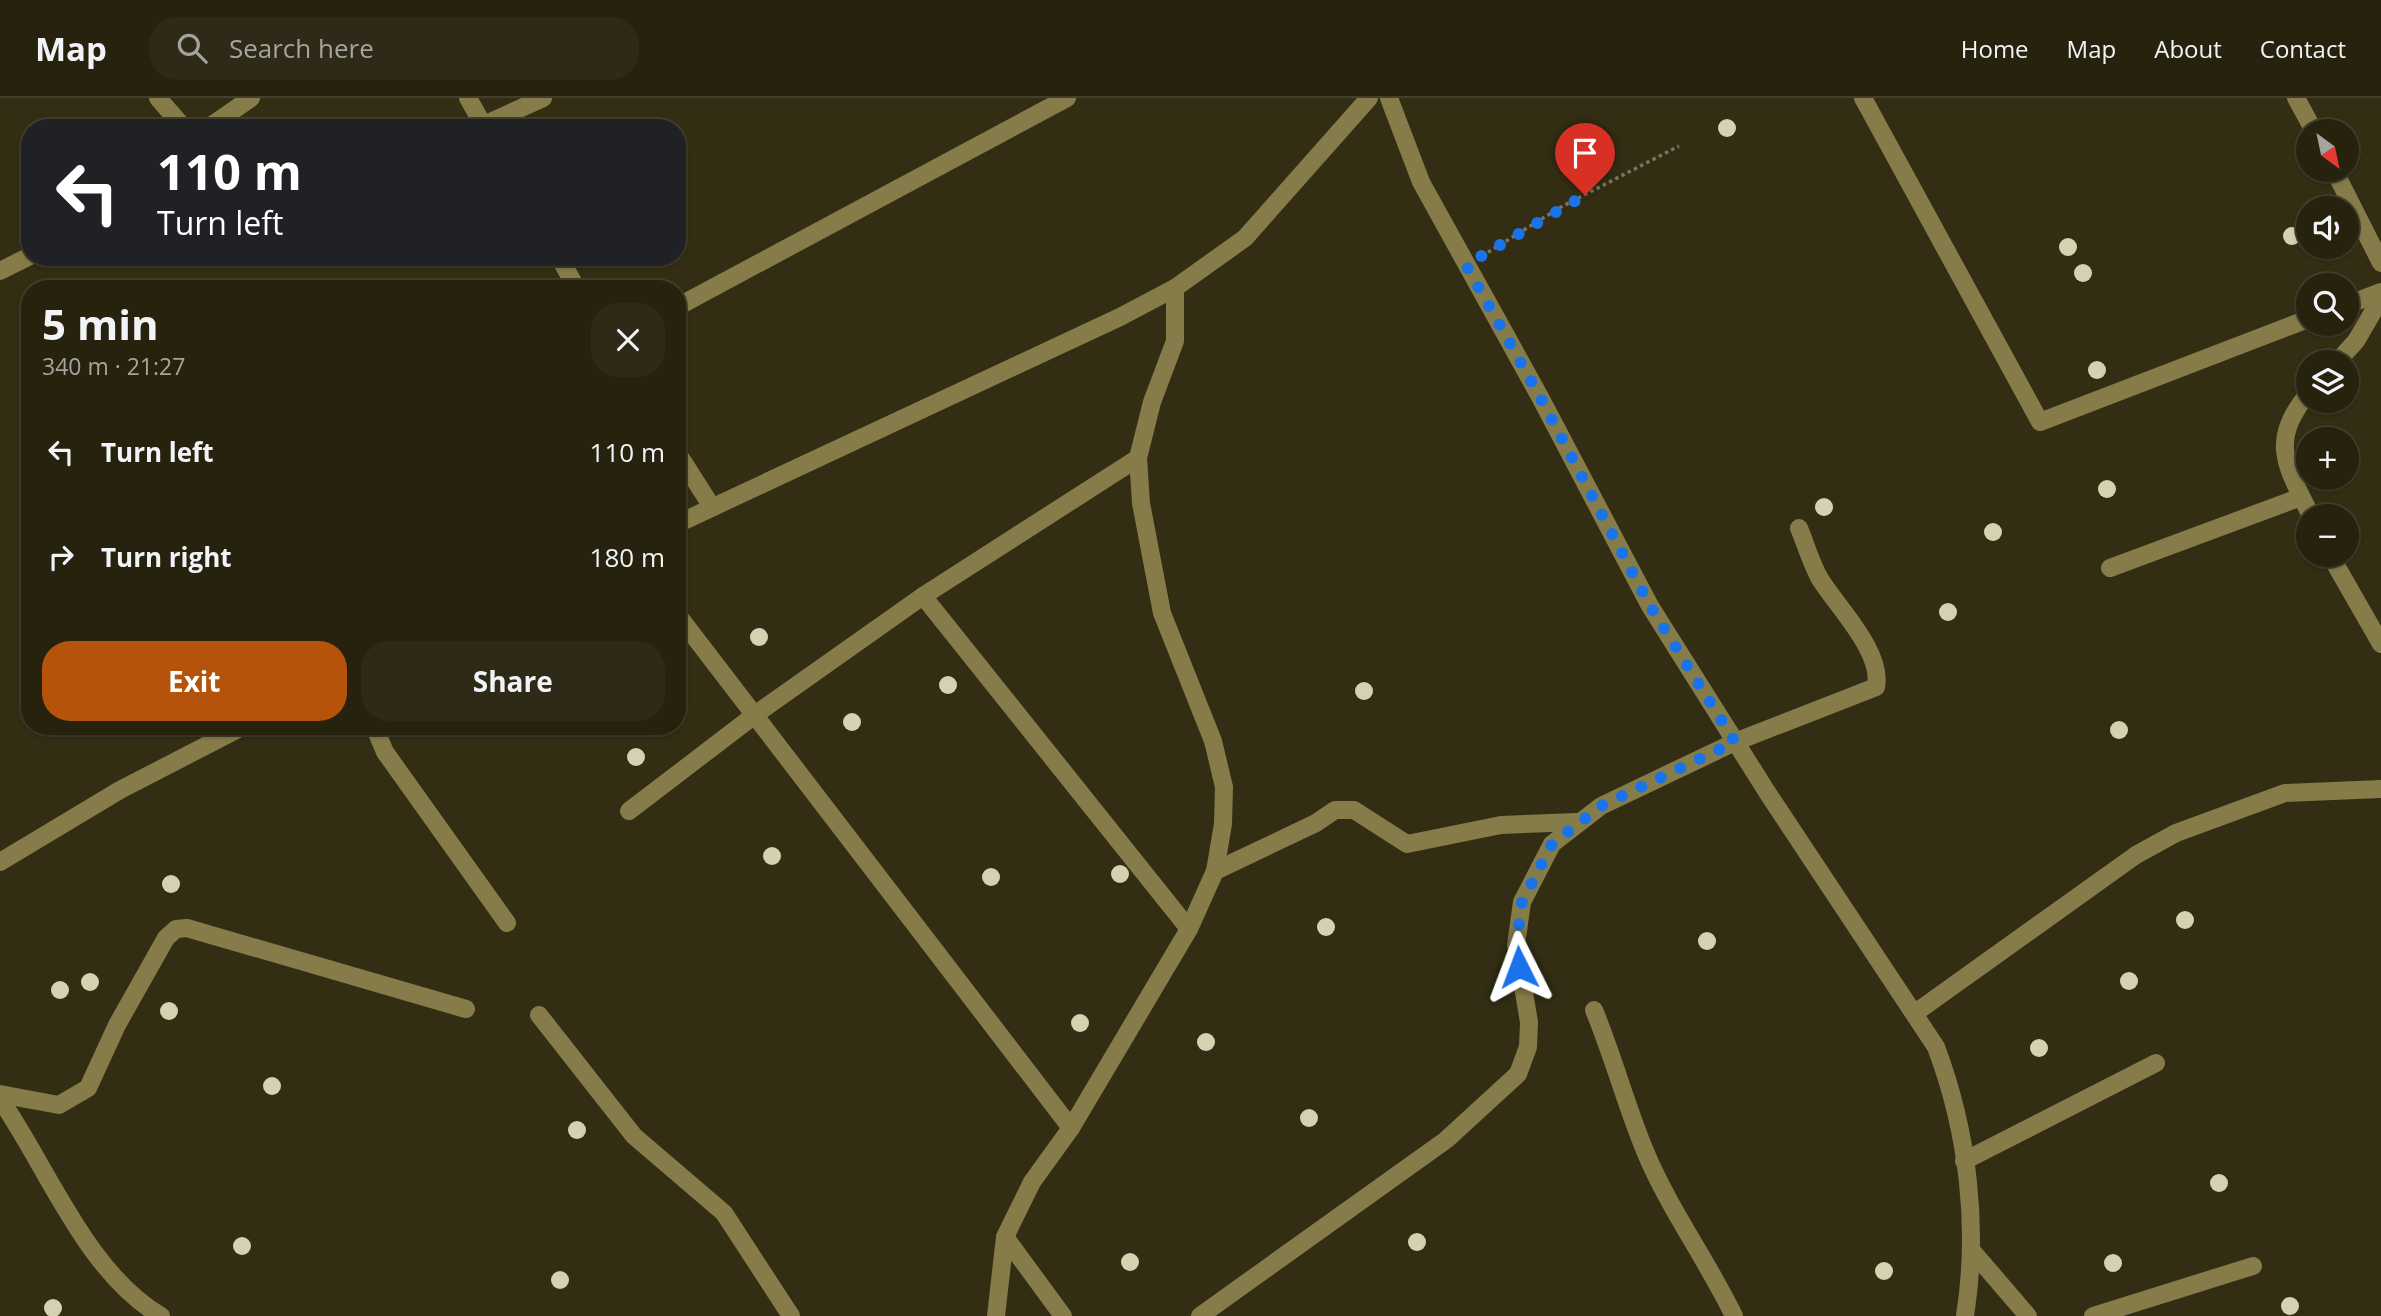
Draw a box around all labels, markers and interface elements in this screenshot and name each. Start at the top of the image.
search box [149,17,639,80]
text: Map [35,26,107,71]
icon: search [173,29,211,67]
text: Search here [229,30,374,66]
text: Home [1961,32,2029,65]
text: Map [2067,32,2116,65]
text: About [2154,32,2222,65]
text: Contact [2260,32,2346,65]
north arrow [2296,119,2359,182]
map controls [2296,119,2359,567]
pin [1555,123,1615,195]
icon: arrive [1566,134,1604,172]
text: 110 m [157,138,302,204]
icon: left [42,147,133,238]
button: sound [2296,196,2359,259]
text: Turn left [157,201,283,244]
button: search [2296,273,2359,336]
text: 5 min [42,295,159,352]
button: close [591,303,665,377]
text: 340 m · 21:27 [42,350,185,382]
button: layers [2296,350,2359,413]
button: + [2296,427,2359,490]
icon: left [42,433,80,471]
text: Turn left [101,434,213,470]
text: 110 m [590,434,665,470]
button: − [2296,504,2359,567]
icon: right [42,538,80,576]
text: Turn right [101,539,232,575]
text: 180 m [590,539,665,575]
button: Exit [42,641,347,721]
button: Share [361,641,665,721]
position arrow [1482,930,1556,1004]

